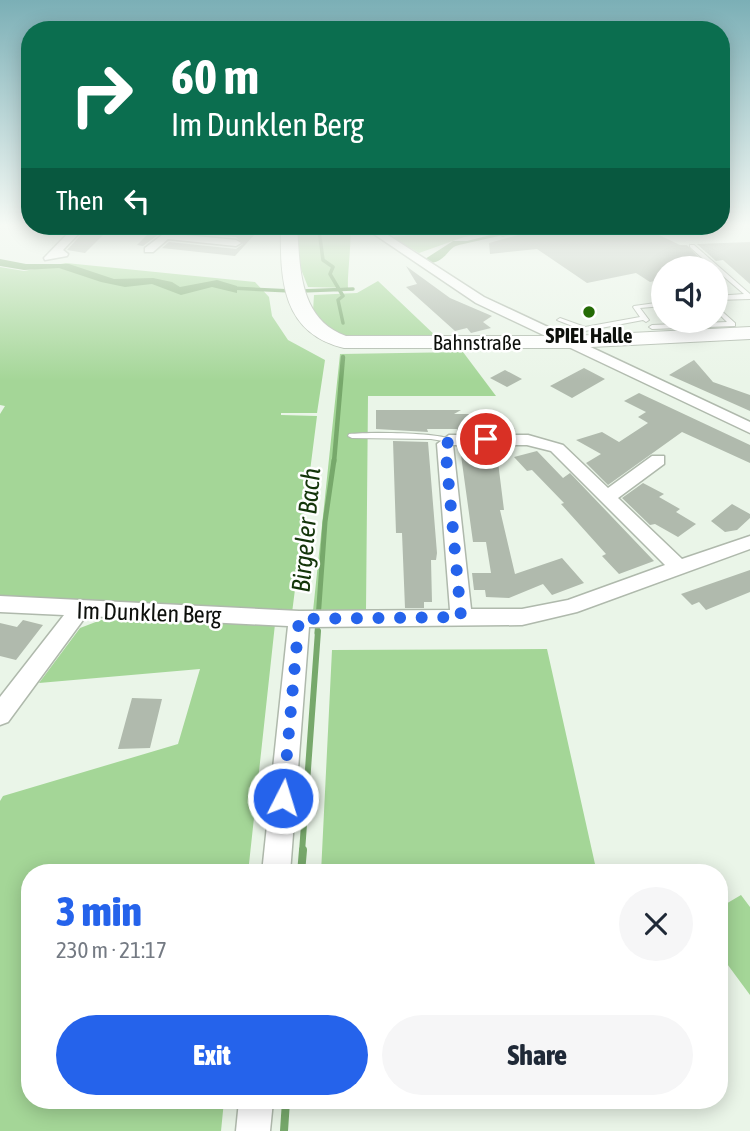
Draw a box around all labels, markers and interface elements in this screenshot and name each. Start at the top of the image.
text: 60 m [171,48,259,104]
icon: right [56,49,147,140]
text: Im Dunklen Berg [171,106,364,143]
icon: left [118,182,156,220]
text: Then [56,186,104,216]
map controls [651,256,728,333]
button: sound [651,256,728,333]
marker: SPIEL Halle [581,304,597,320]
place label: SPIEL Halle [546,323,632,347]
street label: Bahnstraße [433,330,521,354]
pin [456,409,516,469]
icon: arrive [467,420,505,458]
water label: Birgeler Bach [286,466,326,594]
street label: Im Dunklen Berg [76,596,223,629]
position arrow [246,761,320,835]
text: 3 min [56,887,142,935]
button: close [619,887,693,961]
text: 230 m · 21:17 [56,937,167,963]
button: Exit [56,1015,368,1095]
button: Share [382,1015,693,1095]

